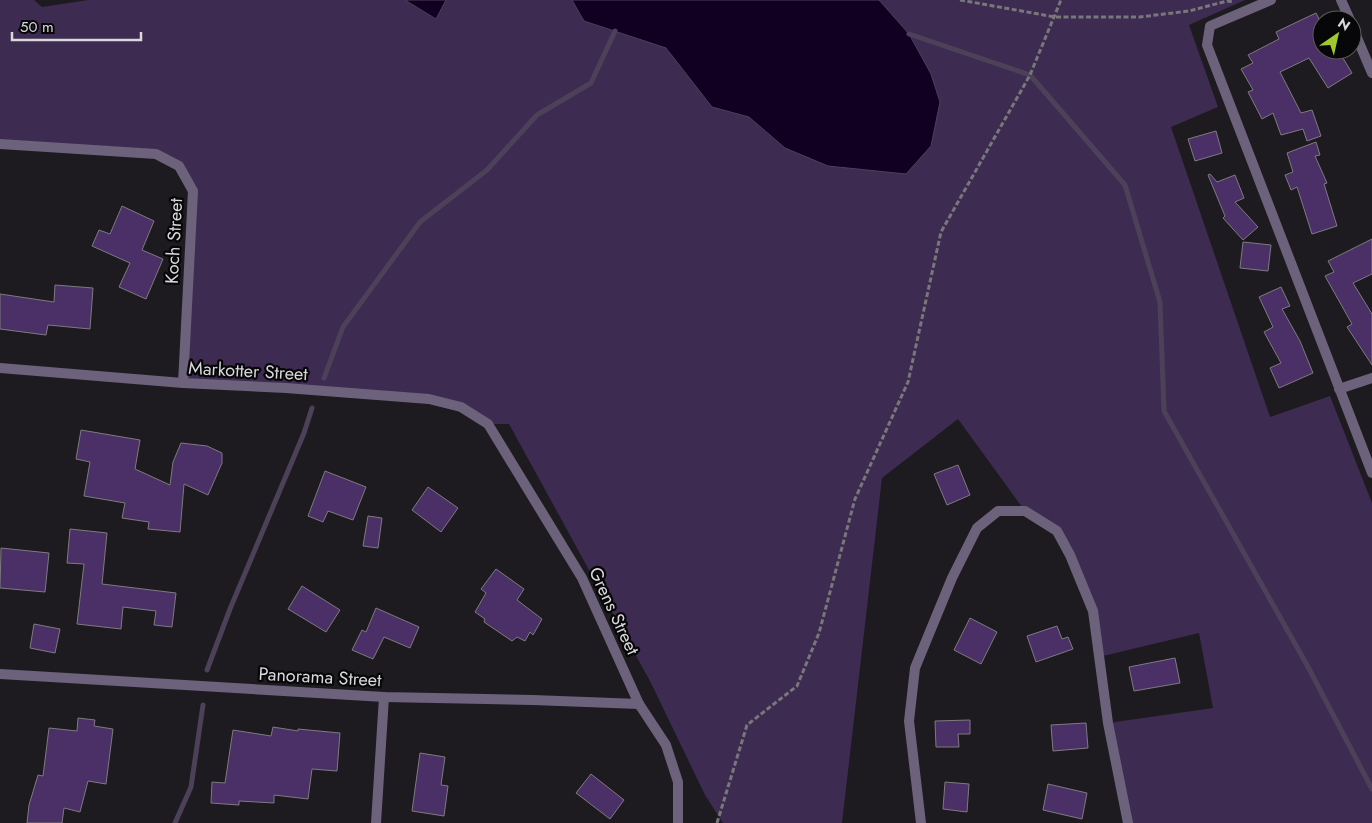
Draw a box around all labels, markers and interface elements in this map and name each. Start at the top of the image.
scale bar [12,10,141,42]
north arrow [1312,10,1362,60]
text: N [1334,13,1354,36]
text: 50 m [20,16,54,38]
street label: Koch Street [159,197,189,285]
street label: Markotter Street [188,355,309,387]
street label: Grens Street [582,563,646,660]
street label: Panorama Street [258,661,383,693]

